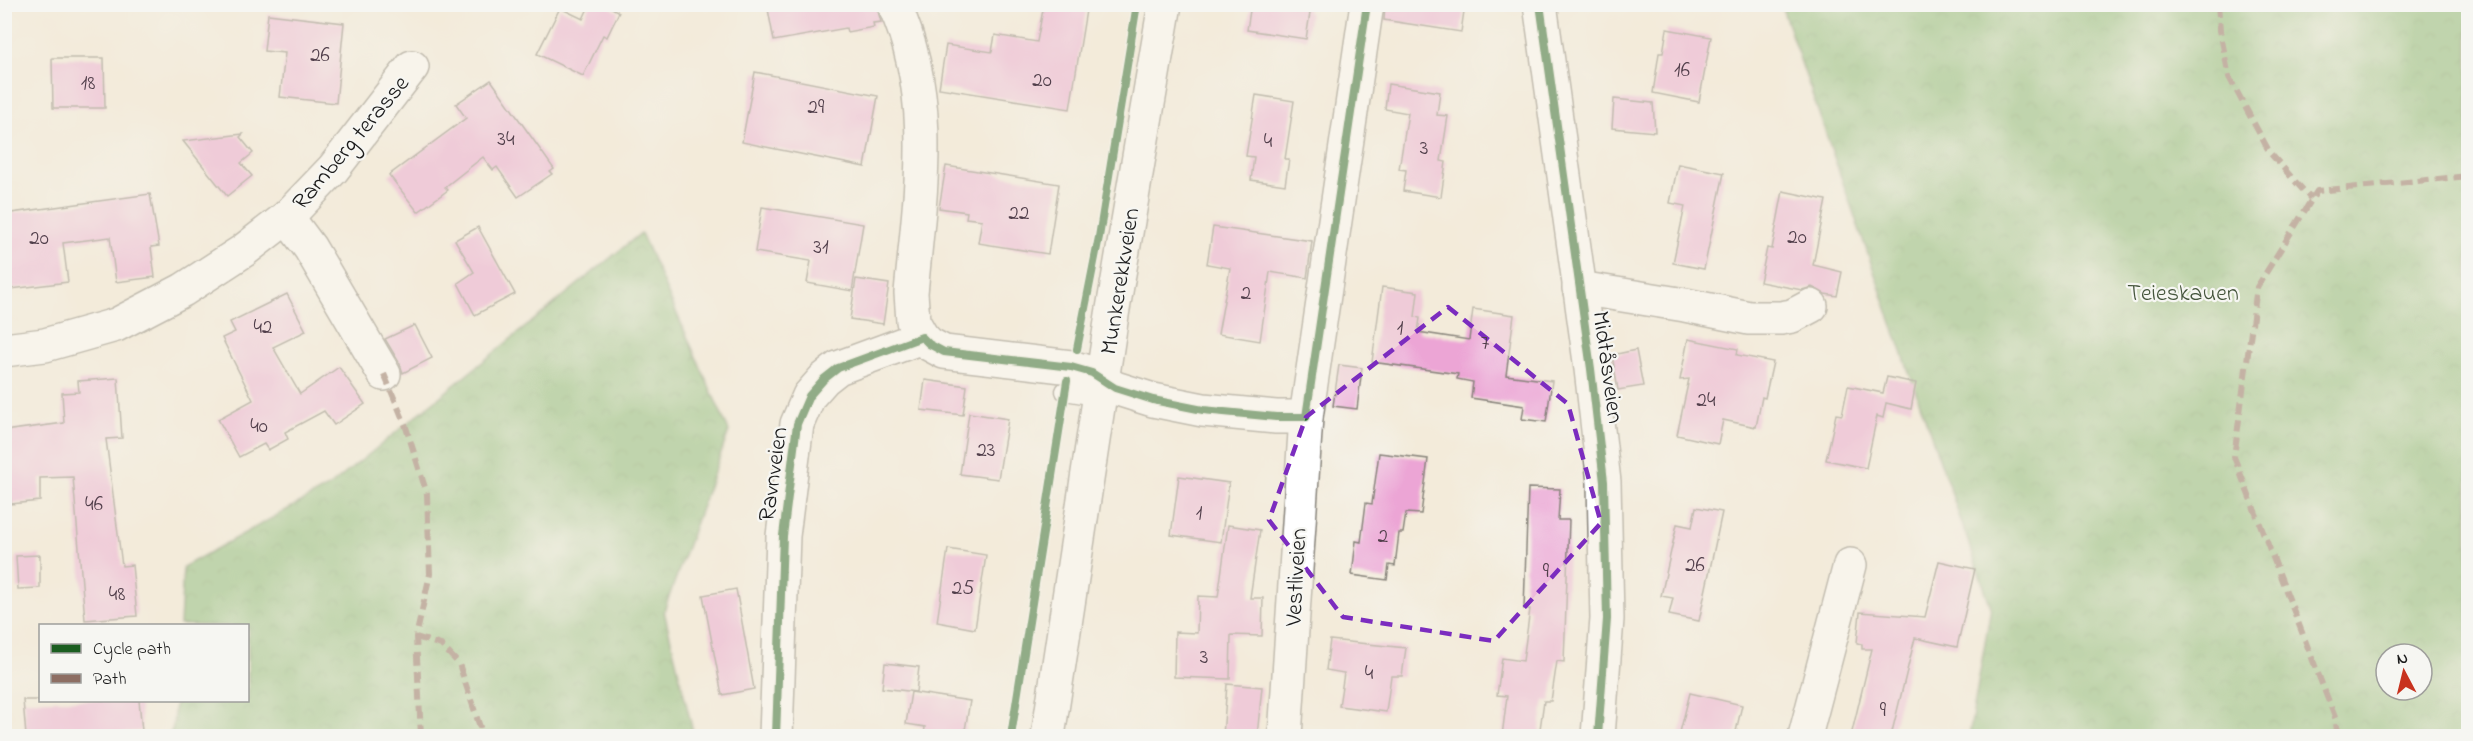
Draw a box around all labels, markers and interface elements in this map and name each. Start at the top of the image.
house number: 26 [310,41,330,71]
house number: 16 [1674,56,1690,86]
house number: 20 [1032,66,1052,96]
street label: Ramberg terasse [285,68,419,219]
house number: 18 [81,69,95,99]
house number: 29 [808,93,825,123]
house number: 34 [497,125,515,155]
house number: 4 [1264,127,1273,157]
house number: 3 [1420,134,1428,164]
house number: 22 [1009,199,1029,229]
street label: Munkerekkveien [1093,205,1150,357]
house number: 20 [1787,223,1807,253]
house number: 20 [29,224,49,254]
house number: 31 [813,233,829,263]
park label: Teieskauen [2127,277,2239,312]
house number: 2 [1241,279,1251,309]
street label: Midtåsveien [1581,309,1632,426]
house number: 42 [253,313,273,343]
house number: 1 [1397,314,1404,344]
house number: 7 [1481,329,1490,359]
house number: 24 [1696,386,1716,416]
house number: 40 [250,412,268,442]
street label: Ravnveien [751,425,798,524]
house number: 23 [976,436,996,466]
house number: 46 [85,490,103,520]
house number: 1 [1196,499,1203,529]
house number: 2 [1378,522,1388,552]
street label: Vestliveien [1277,527,1318,628]
house number: 26 [1685,551,1705,581]
house number: 9 [1543,557,1550,587]
house number: 25 [952,574,974,604]
house number: 48 [109,580,125,610]
legend [39,624,249,702]
text: Cycle path [93,637,171,663]
north arrow [2374,642,2434,702]
house number: 3 [1200,643,1208,673]
text: N [2396,647,2409,672]
house number: 4 [1365,659,1374,689]
text: Path [93,667,127,693]
house number: 9 [1880,696,1887,726]

